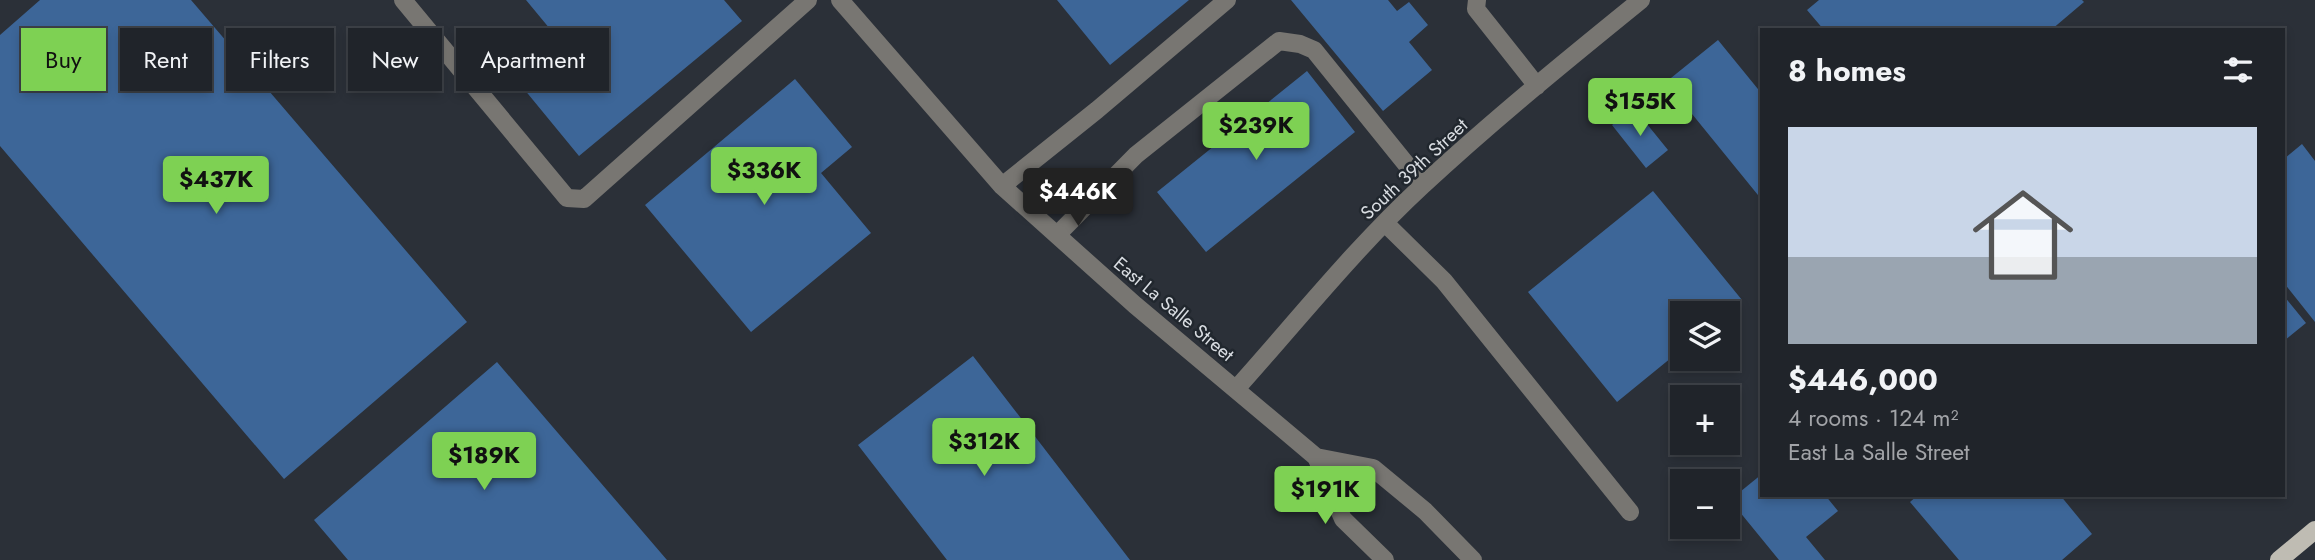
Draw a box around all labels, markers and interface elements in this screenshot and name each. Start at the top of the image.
chip: Buy [21,28,106,91]
chip: Rent [120,28,212,91]
chip: Filters [226,28,334,91]
chip: New [348,28,442,91]
chip: Apartment [456,28,609,91]
text: 8 homes [1788,49,1906,92]
icon: filters [2219,51,2257,89]
pin: $155K [1591,78,1689,138]
text: $155K [1604,84,1676,118]
pin: $239K [1207,102,1305,162]
text: $239K [1218,108,1294,142]
street label: South 39th Street [1354,112,1474,226]
pin: $336K [715,148,813,207]
text: $336K [727,153,801,187]
pin: $437K [167,156,265,216]
text: $437K [179,162,253,196]
pin: $446K [1029,168,1127,228]
icon: home [1960,172,2086,298]
text: $446K [1039,174,1117,208]
street label: East La Salle Street [1108,250,1240,368]
map controls [1670,301,1740,539]
button: layers [1670,301,1740,371]
text: $446,000 [1788,358,1938,401]
button: + [1670,385,1740,455]
text: 4 rooms · 124 m² [1788,401,1959,435]
pin: $312K [935,419,1033,478]
text: $312K [948,424,1020,458]
pin: $189K [435,433,533,492]
text: East La Salle Street [1788,435,1970,469]
text: $189K [448,438,520,472]
pin: $191K [1276,466,1374,526]
button: − [1670,469,1740,539]
text: $191K [1290,472,1360,506]

